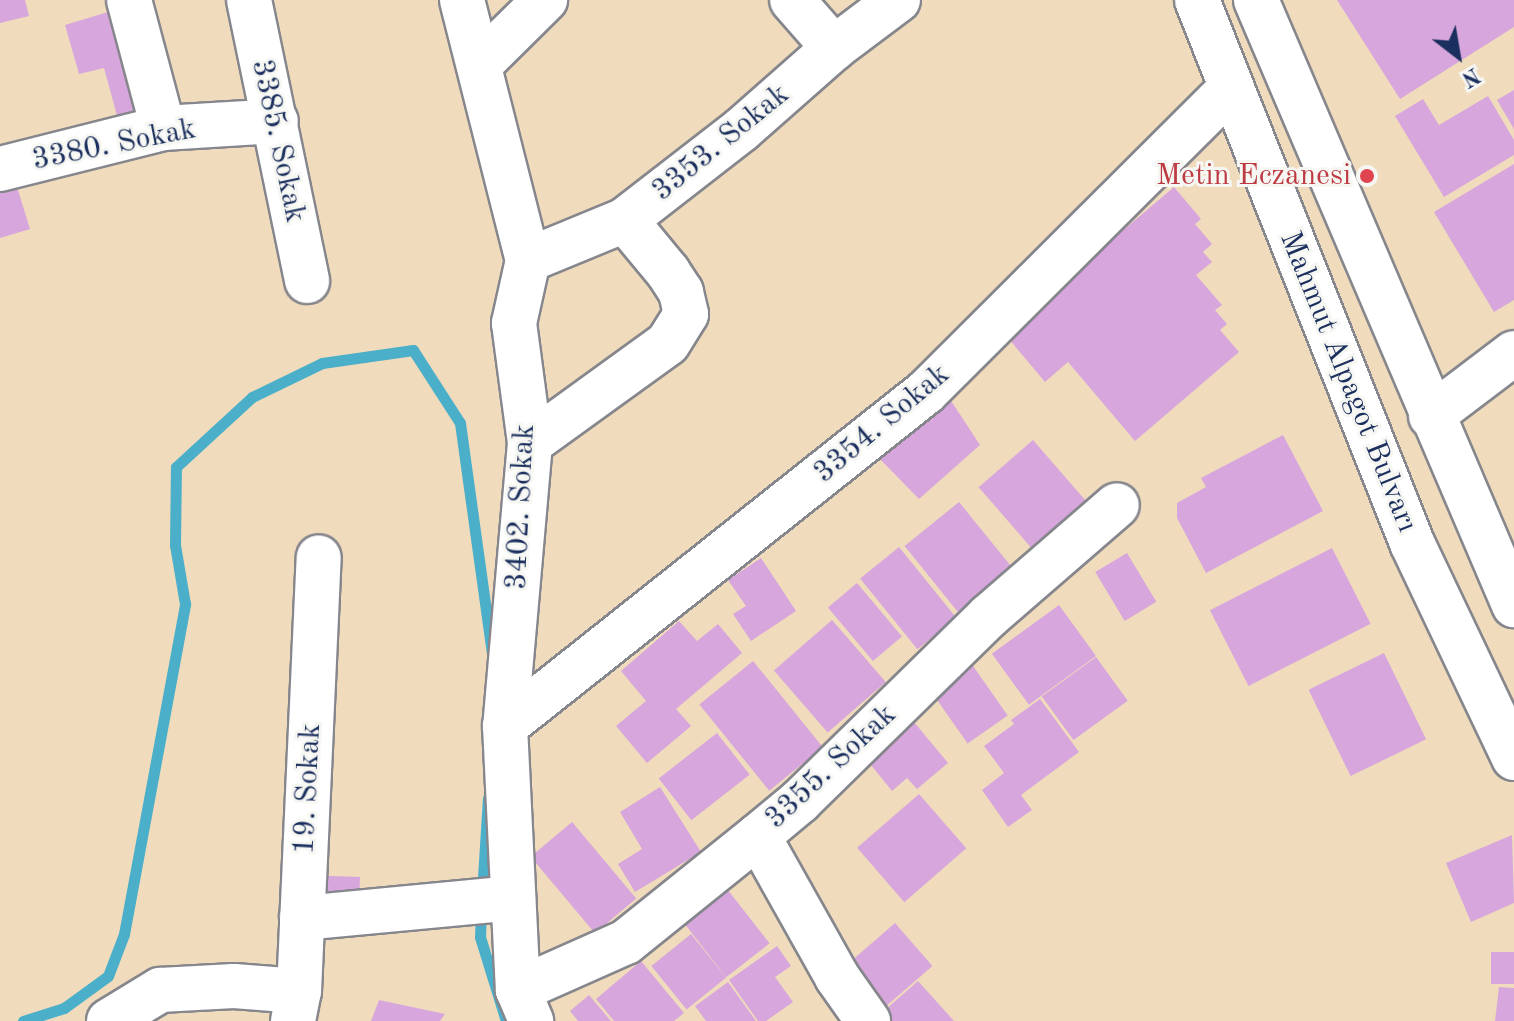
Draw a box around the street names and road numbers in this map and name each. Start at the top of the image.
street label: 3385. Sokak [243,56,313,226]
street label: 3353. Sokak [645,77,797,209]
street label: 3380. Sokak [29,112,199,178]
street label: Mahmut Alpagot Bulvarı [1271,226,1425,538]
street label: 3354. Sokak [807,357,957,491]
street label: 3402. Sokak [499,423,543,591]
street label: 3355. Sokak [758,697,904,837]
street label: 19. Sokak [287,723,329,855]

